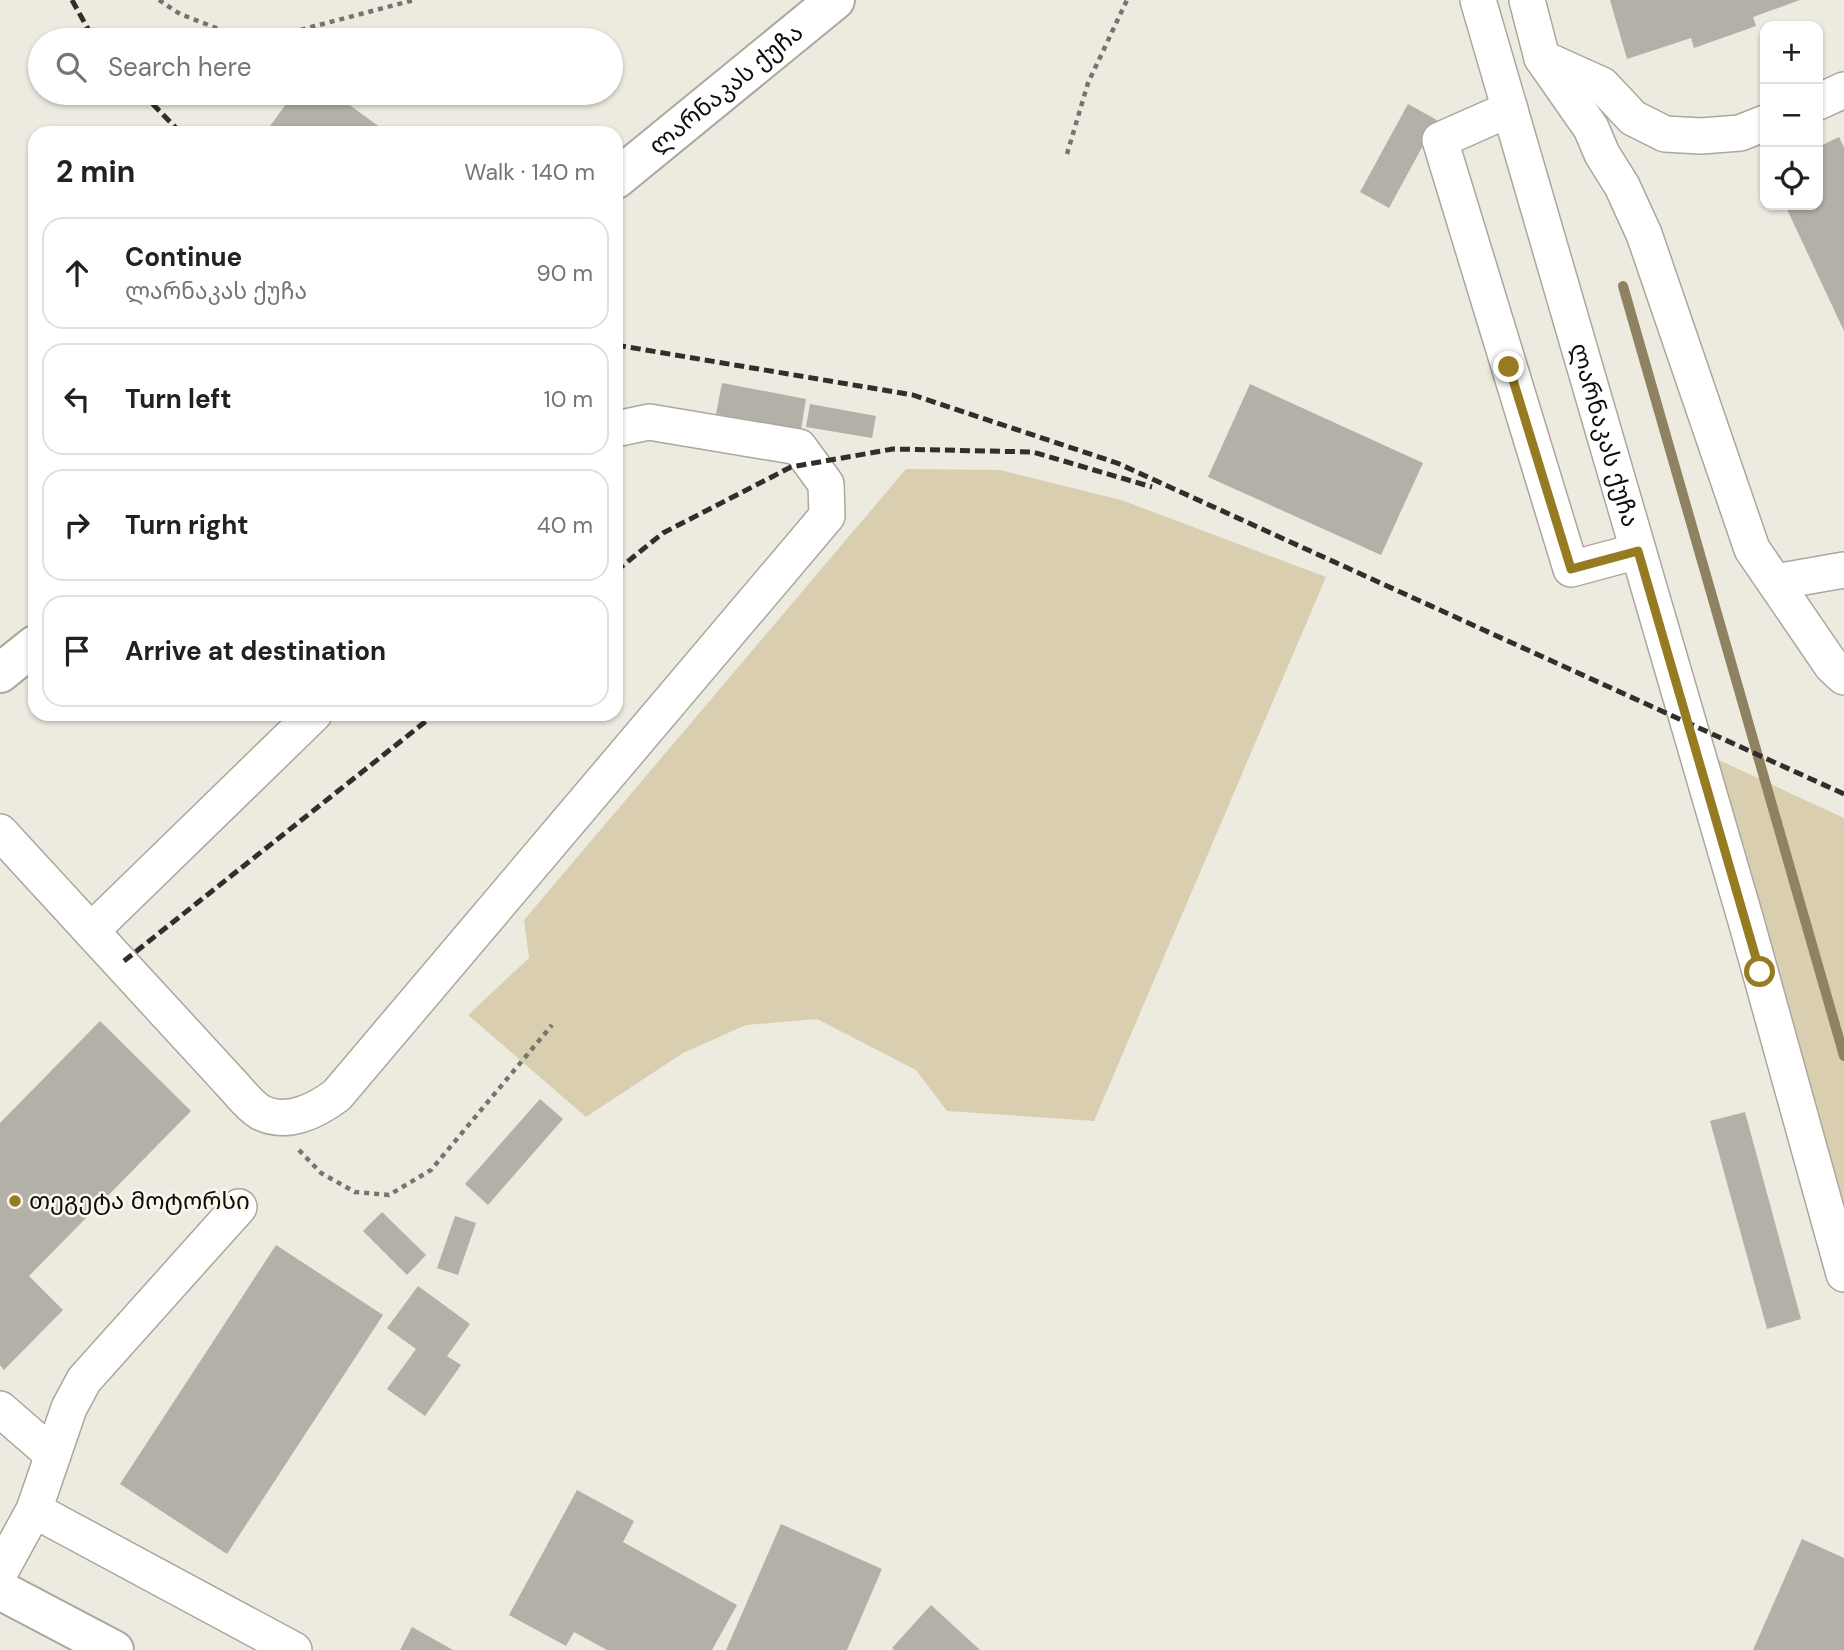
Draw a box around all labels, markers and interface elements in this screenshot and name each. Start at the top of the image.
street label: ლარნაკას ქუჩა [642,17,809,161]
map controls [1760,21,1823,210]
button: + [1760,21,1823,84]
search box [28,28,623,105]
icon: search [52,48,90,86]
text: Search here [108,50,251,84]
button: − [1760,84,1823,147]
button: locate [1760,147,1823,210]
text: 2 min [56,152,135,191]
text: Walk · 140 m [464,157,595,187]
text: Continue [125,240,242,274]
icon: ahead [58,254,96,292]
text: 90 m [536,258,593,288]
text: ლარნაკას ქუჩა [125,276,307,306]
street label: ლარნაკას ქუჩა [1564,339,1646,530]
route end [1493,351,1524,382]
icon: left [58,380,96,418]
text: Turn left [125,382,232,416]
text: 10 m [543,384,593,414]
icon: right [58,506,96,544]
text: Turn right [125,508,249,542]
text: 40 m [537,510,593,540]
icon: arrive [58,632,96,670]
text: Arrive at destination [125,634,386,668]
route start [1744,956,1775,987]
place label: თეგეტა მოტორსი [29,1185,250,1216]
marker: თეგეტა მოტორსი [7,1193,23,1209]

